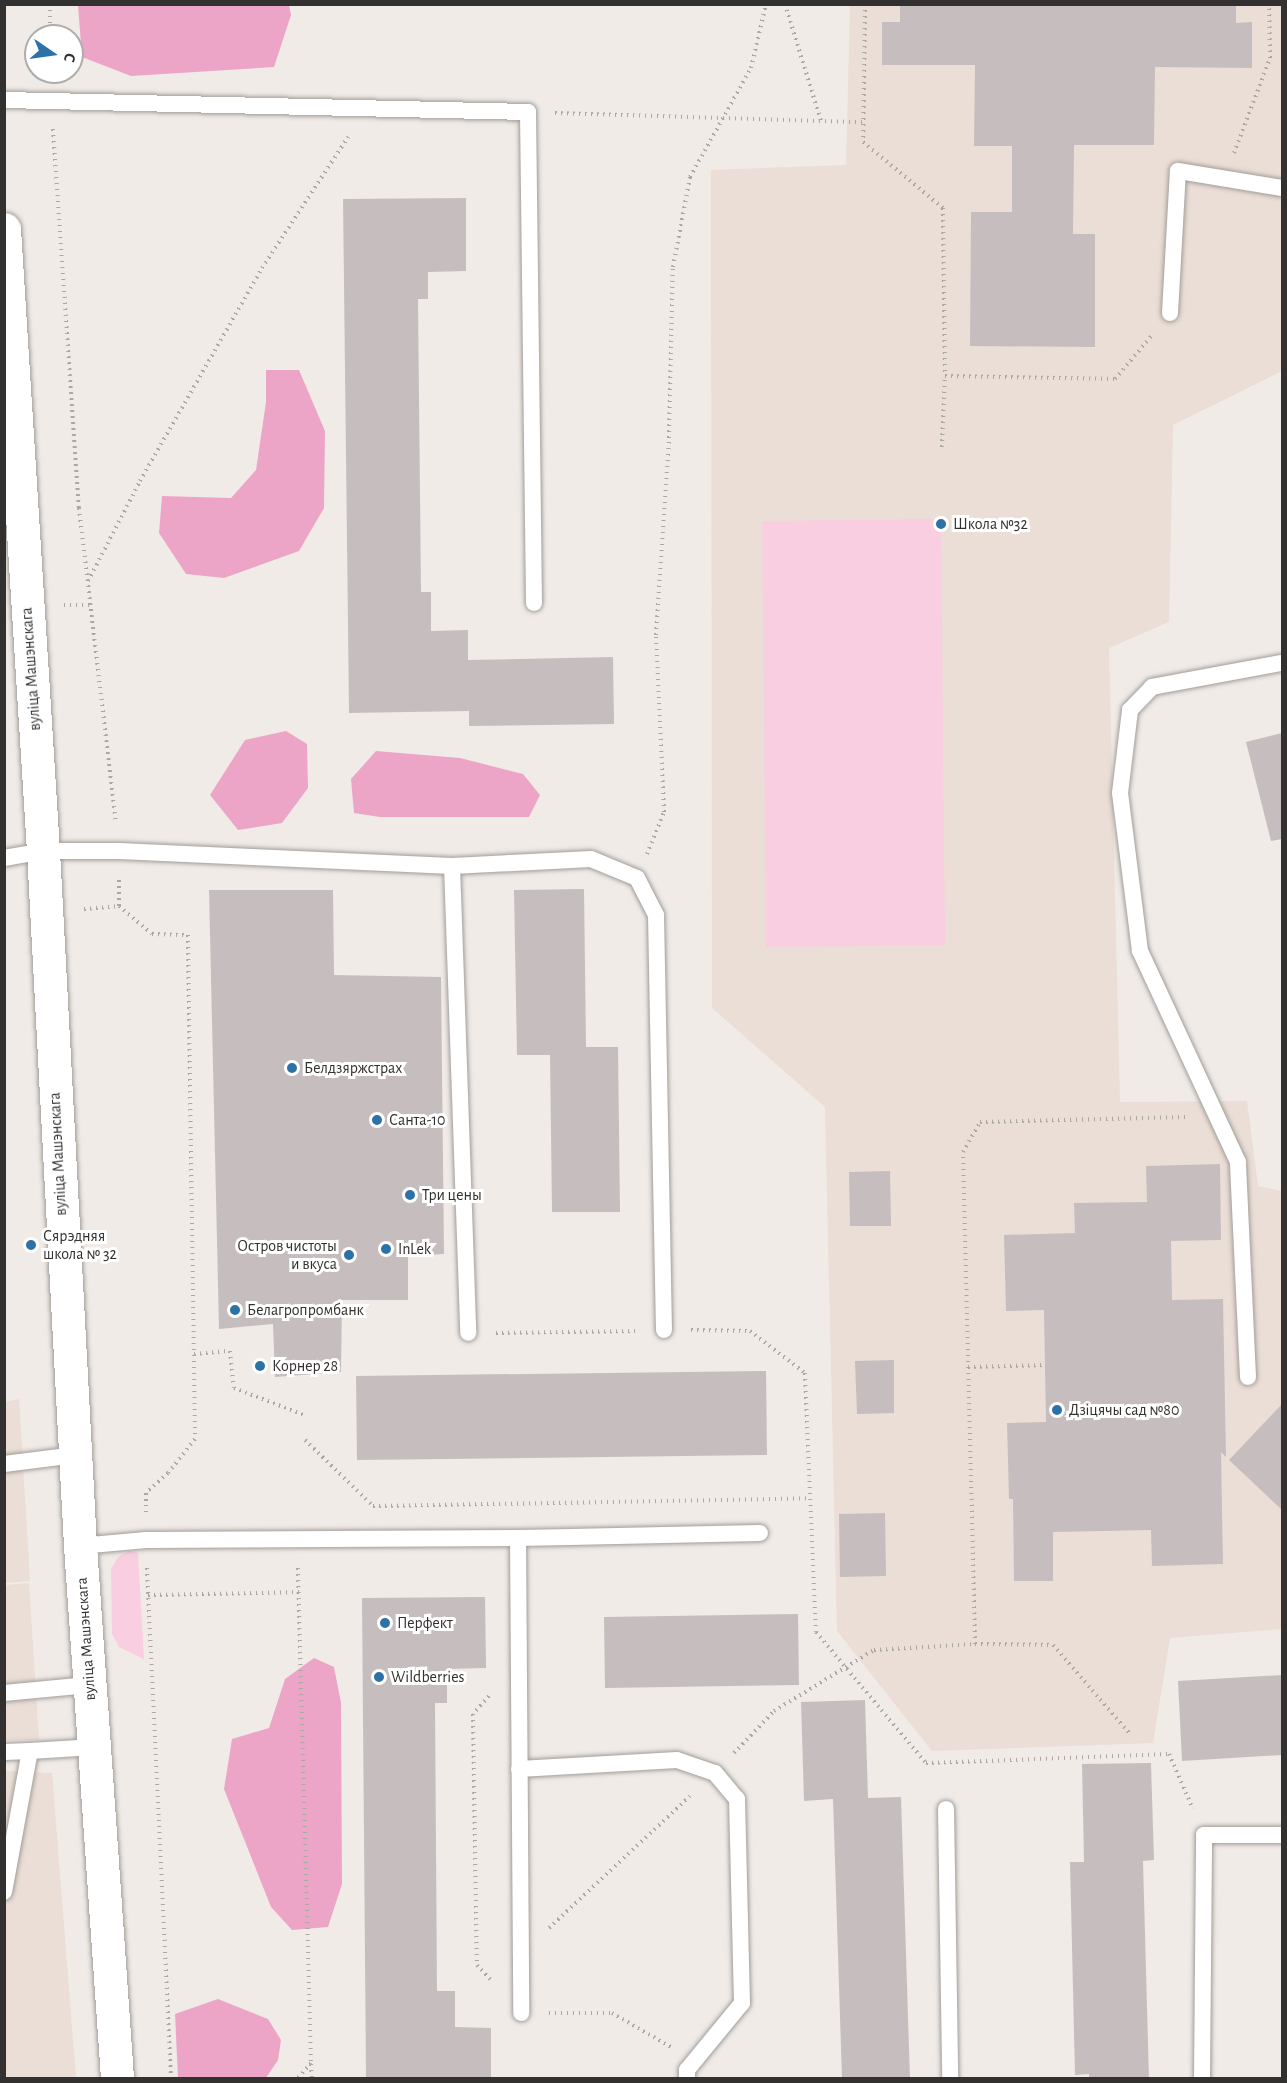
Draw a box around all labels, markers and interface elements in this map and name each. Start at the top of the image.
north arrow [24,24,84,84]
text: С [61,51,78,64]
place label: Школа №32 [953,514,1028,534]
marker: Школа №32 [934,517,948,531]
street label: вуліца Машэнскага [17,607,45,731]
place label: Белдзяржстрах [304,1058,402,1078]
marker: Белдзяржстрах [285,1061,299,1075]
street label: вуліца Машэнскага [45,1092,71,1216]
place label: Санта-10 [389,1110,445,1130]
marker: Санта-10 [370,1113,384,1127]
place label: Три цены [422,1185,482,1205]
marker: Три цены [403,1188,417,1202]
place label: Сярэдняя школа № 32 [43,1226,117,1264]
place label: Остров чистоты и вкуса [237,1236,337,1274]
marker: Сярэдняя школа № 32 [24,1238,38,1252]
place label: InLek [398,1239,431,1259]
marker: InLek [379,1242,393,1256]
marker: Остров чистоты и вкуса [342,1248,356,1262]
place label: Белагропромбанк [247,1300,364,1320]
marker: Белагропромбанк [228,1303,242,1317]
place label: Корнер 28 [272,1356,338,1376]
marker: Корнер 28 [253,1359,267,1373]
place label: Дзіцячы сад №80 [1069,1400,1179,1420]
marker: Дзіцячы сад №80 [1050,1403,1064,1417]
street label: вуліца Машэнскага [72,1577,100,1701]
place label: Перфект [397,1613,453,1633]
marker: Перфект [378,1616,392,1630]
place label: Wildberries [391,1667,465,1687]
marker: Wildberries [372,1670,386,1684]

